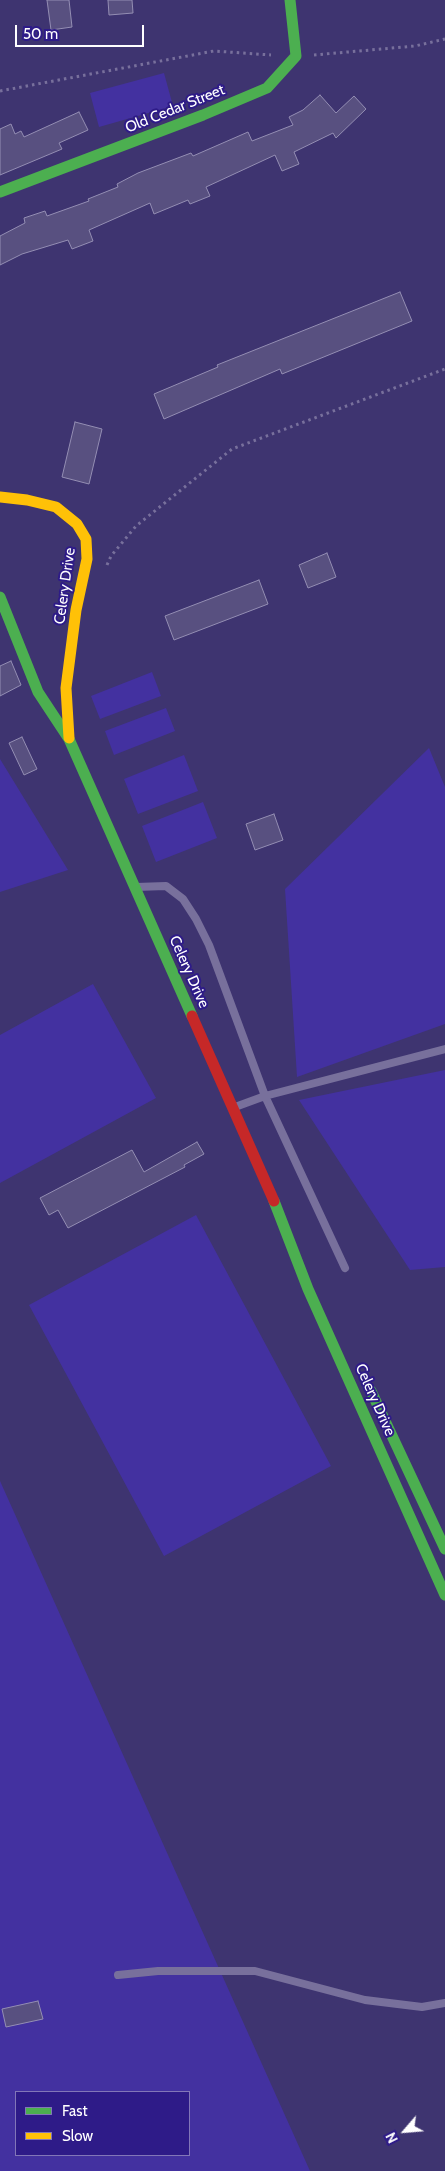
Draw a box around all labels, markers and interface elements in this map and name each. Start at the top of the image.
scale bar [18,15,146,47]
text: 50 m [23,25,58,43]
street label: Old Cedar Street [123,81,227,137]
street label: Celery Drive [51,547,79,625]
street label: Celery Drive [165,933,213,1011]
street label: Celery Drive [351,1361,399,1439]
legend [15,2091,190,2156]
text: Fast [62,2102,87,2120]
north arrow [380,2106,430,2156]
text: Slow [62,2127,93,2145]
text: N [381,2129,402,2146]

